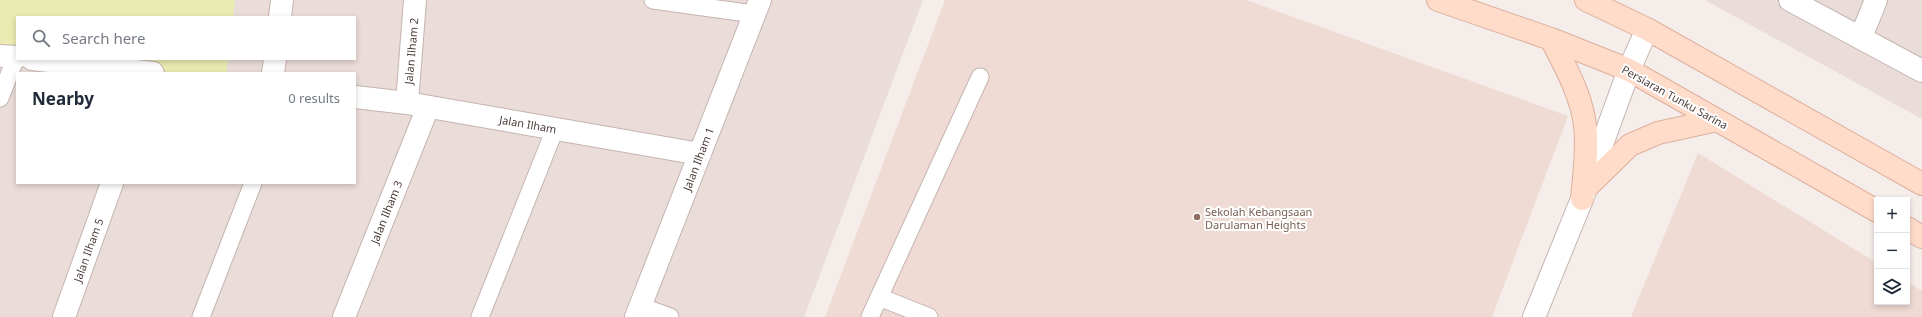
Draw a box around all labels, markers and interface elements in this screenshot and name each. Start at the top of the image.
search box [16,16,356,60]
street label: Jalan Ilham 2 [401,17,421,86]
icon: search [30,27,52,49]
text: Search here [62,28,145,48]
street label: Persiaran Tunku Sarina [1619,62,1731,132]
text: Nearby [32,87,94,110]
text: 0 results [288,89,340,107]
street label: Jalan Ilham [497,111,558,136]
street label: Jalan Ilham 1 [679,125,717,194]
street label: Jalan Ilham 3 [366,178,405,247]
map controls [1874,197,1910,305]
button: + [1874,197,1910,233]
place label: Sekolah Kebangsaan Darulaman Heights [1205,204,1312,232]
marker: Sekolah Kebangsaan Darulaman Heights [1192,212,1202,222]
street label: Jalan Ilham 5 [69,216,106,285]
button: − [1874,233,1910,269]
button: layers [1874,269,1910,305]

